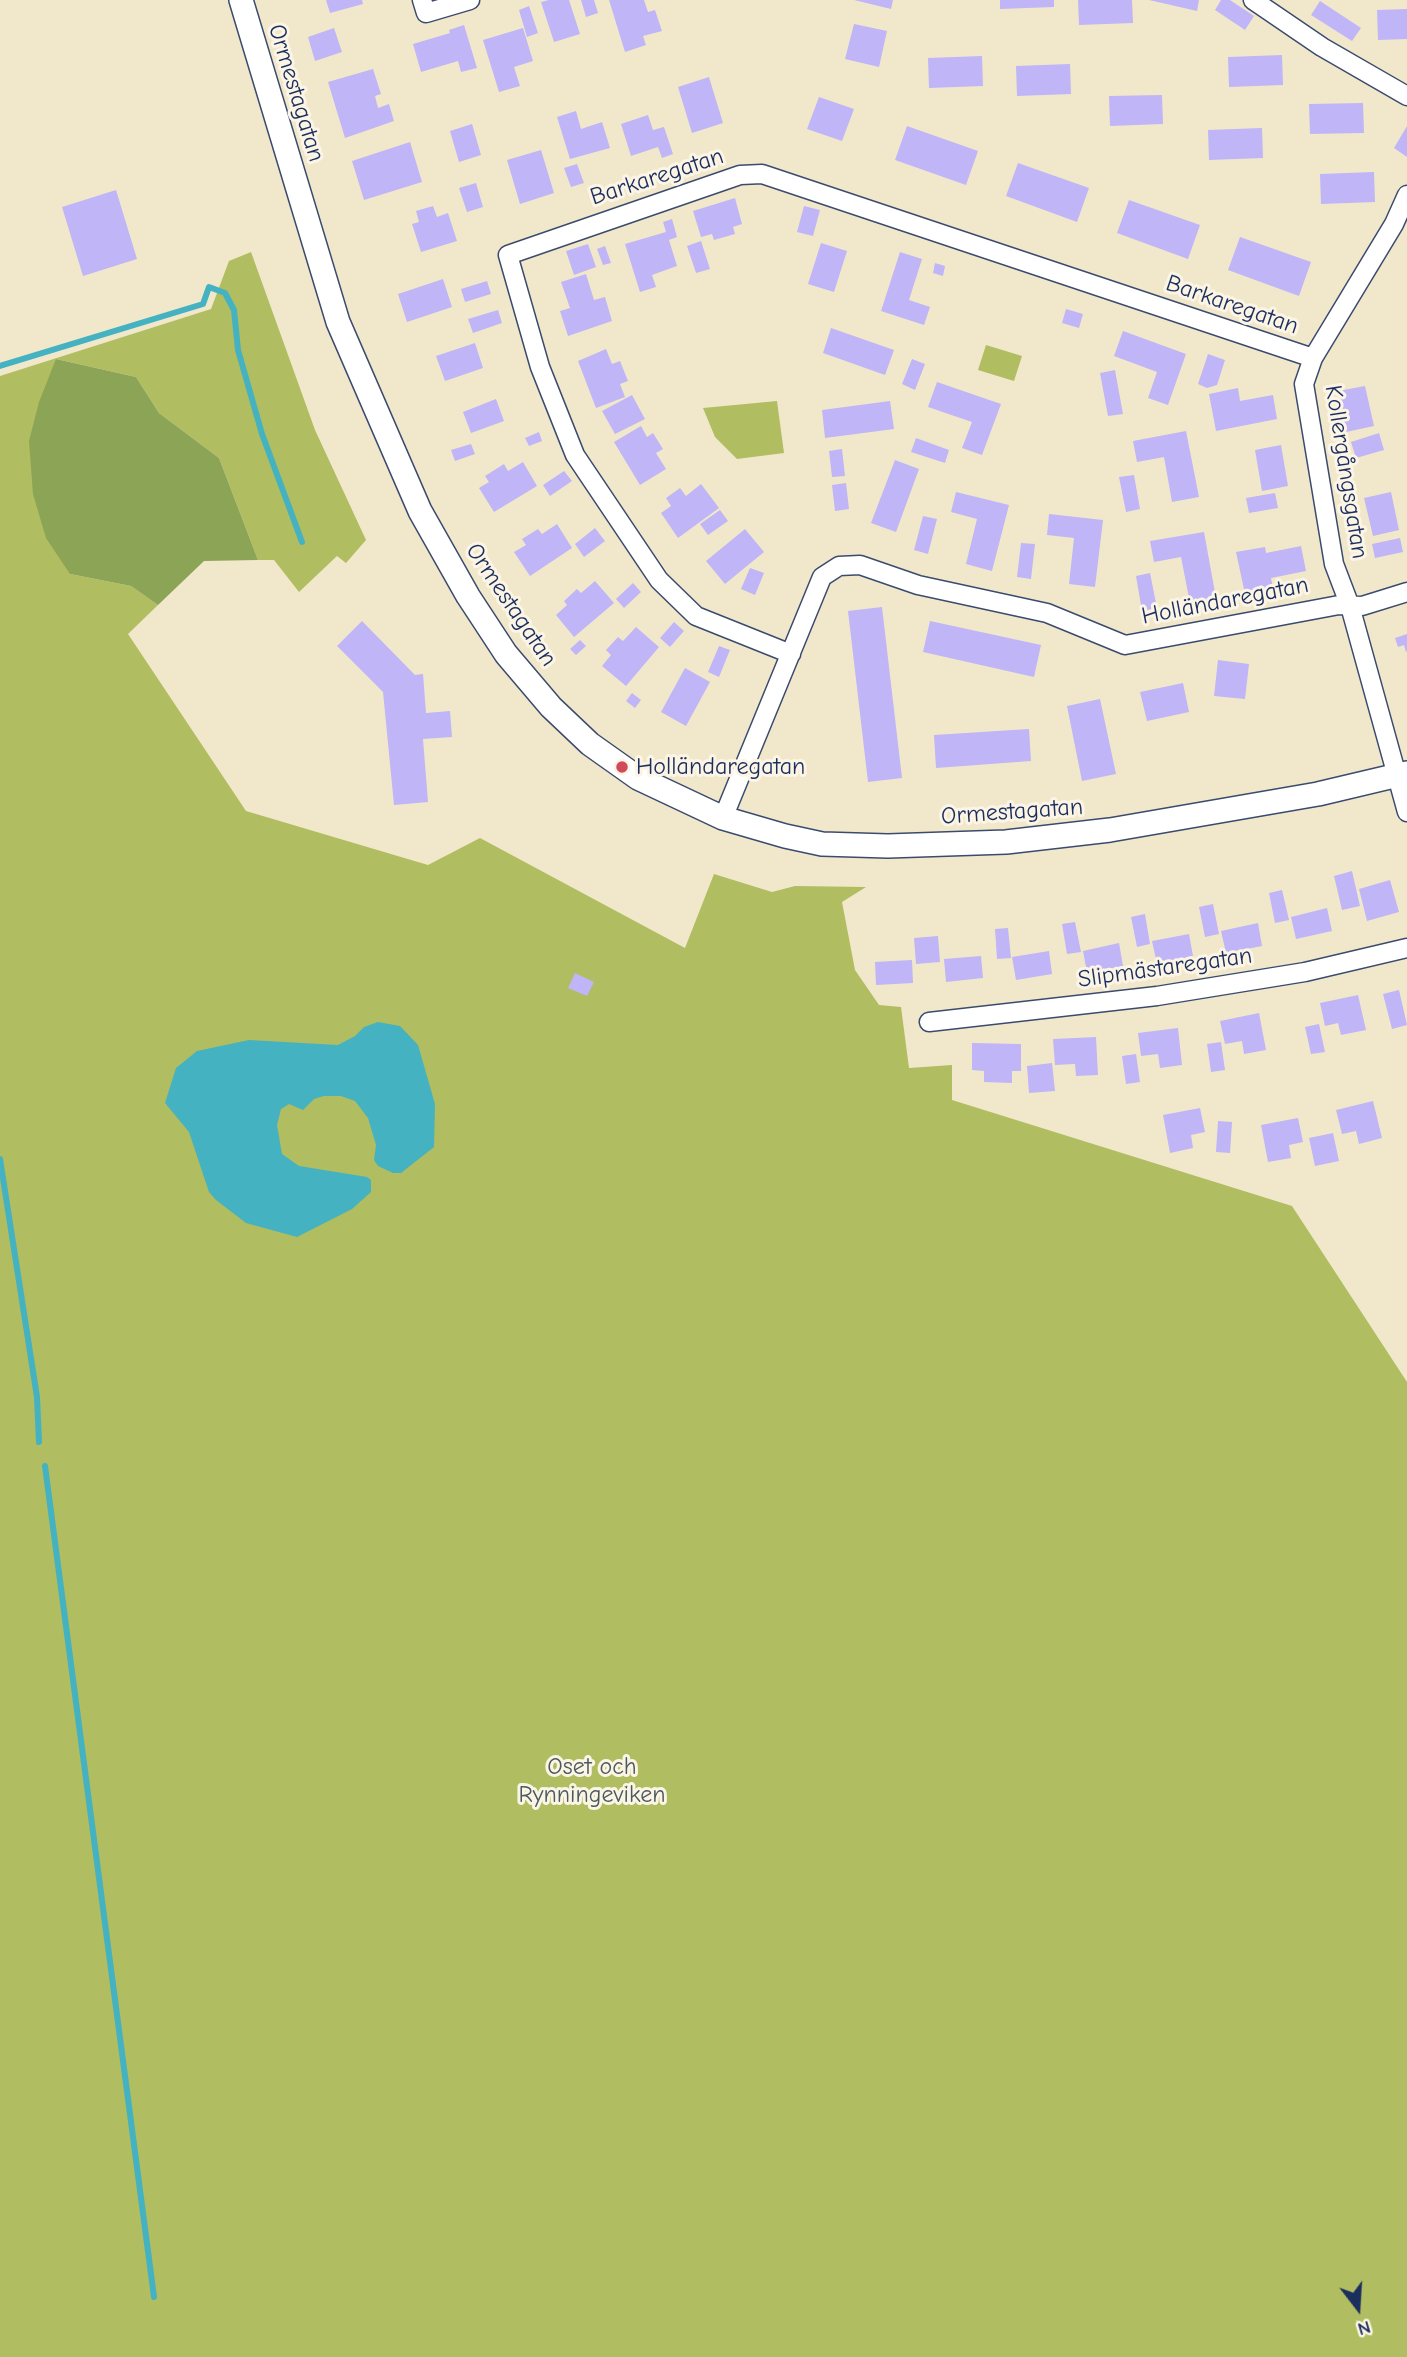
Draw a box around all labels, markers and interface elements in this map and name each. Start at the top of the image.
street label: Ormestagatan [261,21,331,165]
street label: Barkaregatan [587,142,727,212]
street label: Barkaregatan [1162,269,1302,341]
street label: Kollergångsgatan [1318,383,1374,561]
street label: Ormestagatan [459,538,563,672]
street label: Holländaregatan [1139,571,1311,631]
place label: Holländaregatan [636,753,805,781]
marker: Holländaregatan [614,759,630,775]
street label: Ormestagatan [940,793,1084,831]
street label: Slipmästaregatan [1076,942,1254,994]
park label: Oset och Rynningeviken [519,1753,665,1809]
north arrow [1323,2273,1393,2343]
text: N [1355,2316,1373,2340]

